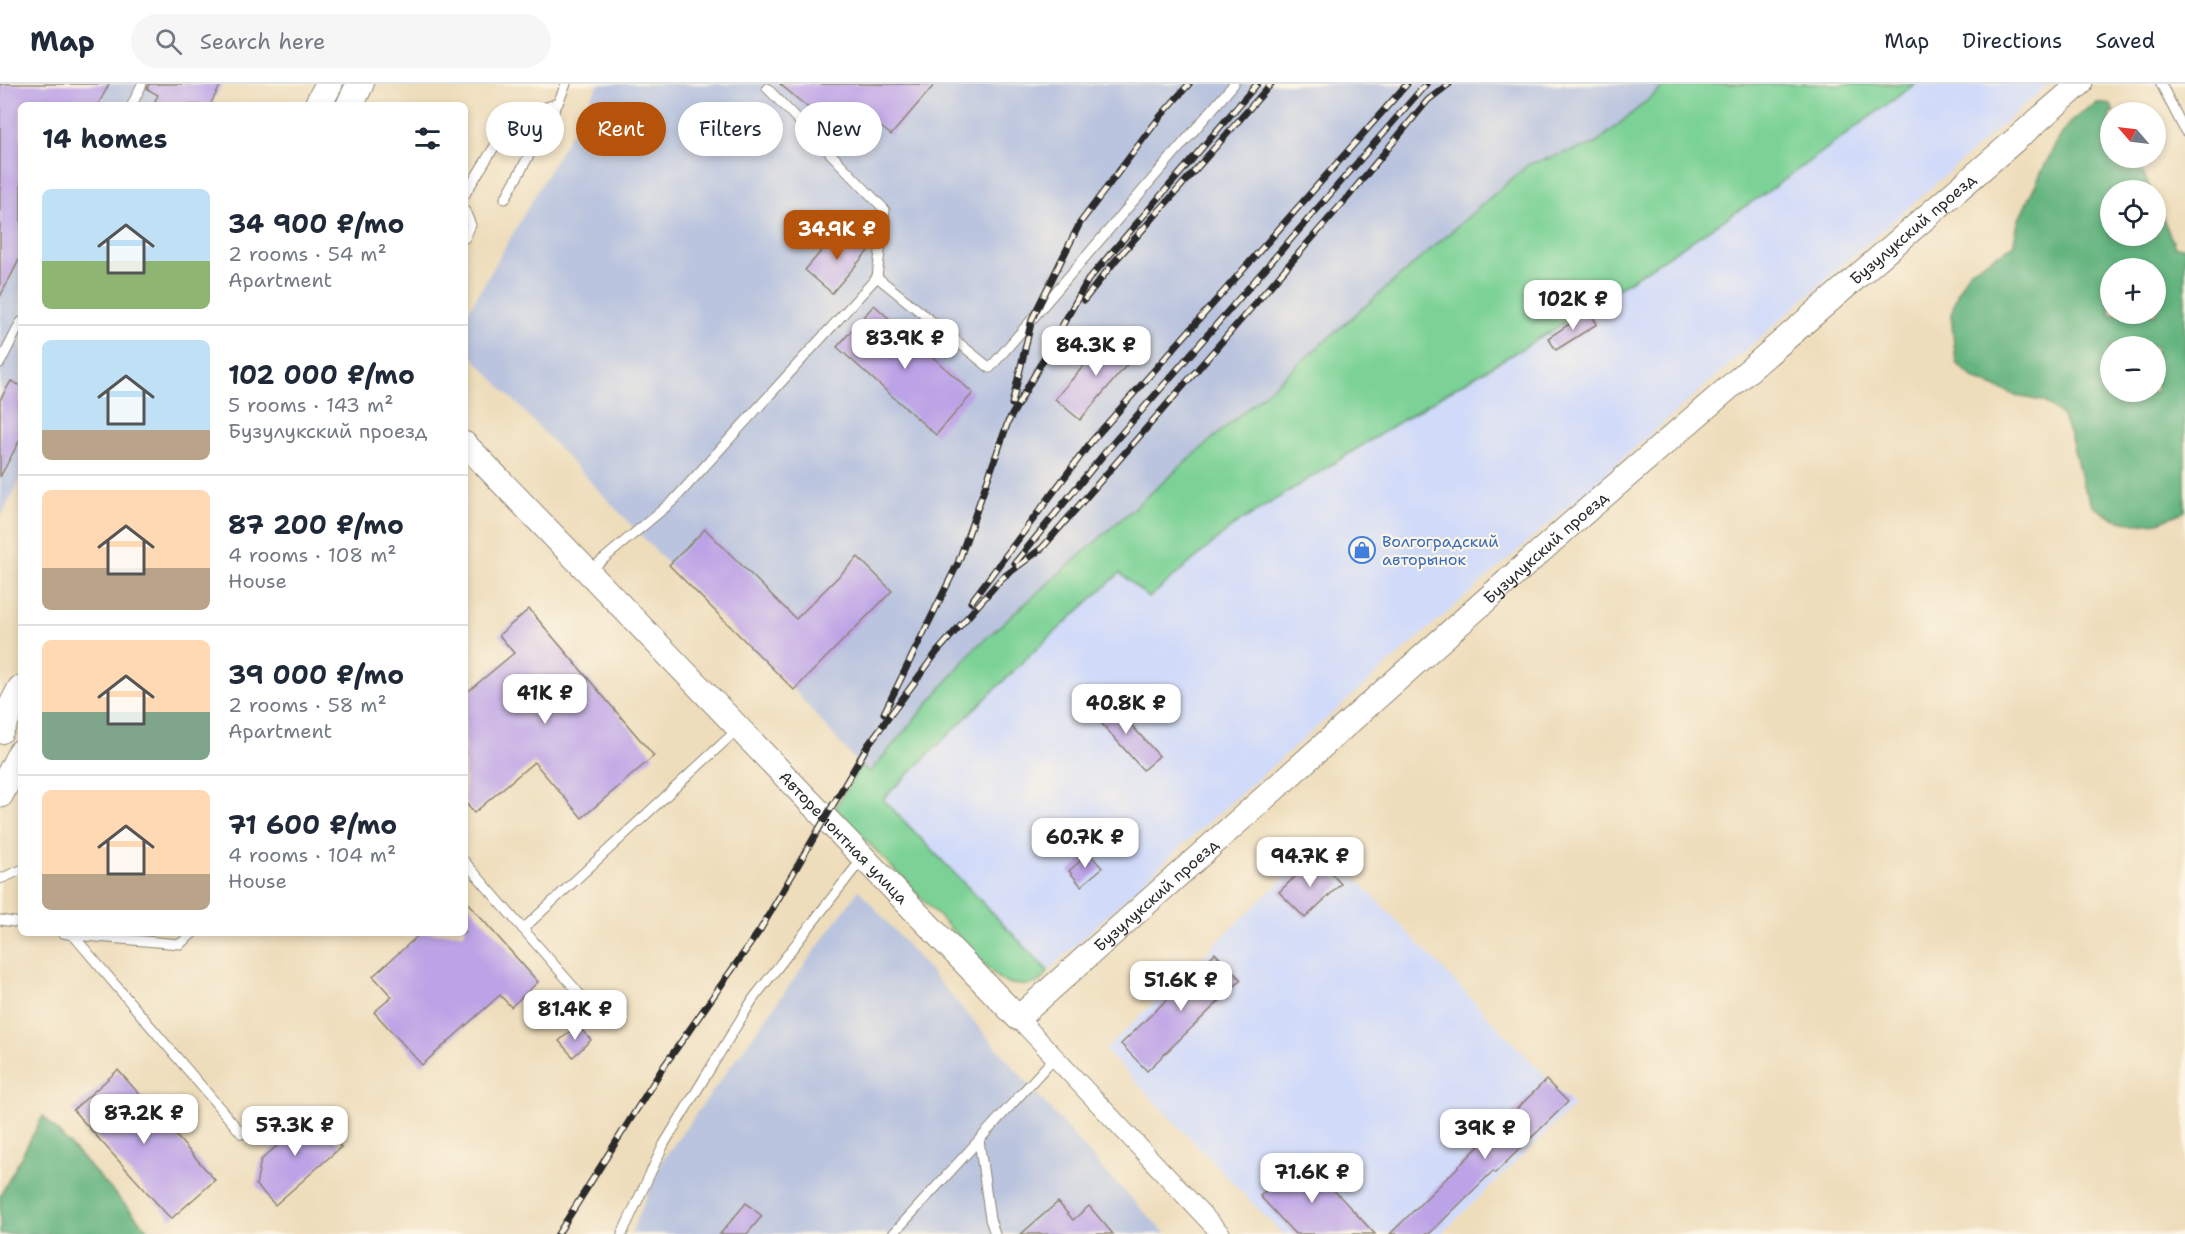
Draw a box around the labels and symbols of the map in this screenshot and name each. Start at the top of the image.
north arrow [2100,102,2166,168]
street label: Бузулукский проезд [1846,169,1980,289]
pin: 34.9K ₽ [782,210,892,261]
pin: 102K ₽ [1524,280,1622,331]
pin: 83.9K ₽ [850,319,960,370]
pin: 84.3K ₽ [1041,326,1151,377]
street label: Бузулукский проезд [1479,487,1613,608]
place label: Волгоградский авторынок [1382,531,1499,570]
shop icon: Волгоградский авторынок [1347,535,1377,565]
pin: 41K ₽ [503,674,587,725]
pin: 40.8K ₽ [1071,684,1181,735]
street label: Авторемонтная улица [775,767,912,909]
pin: 60.7K ₽ [1030,818,1140,869]
street label: Бузулукский проезд [1090,834,1223,956]
pin: 94.7K ₽ [1255,837,1365,888]
pin: 51.6K ₽ [1126,961,1236,1012]
pin: 81.4K ₽ [520,990,630,1041]
pin: 87.2K ₽ [89,1094,199,1145]
pin: 57.3K ₽ [240,1106,350,1157]
pin: 39K ₽ [1443,1109,1527,1160]
pin: 71.6K ₽ [1257,1153,1367,1204]

